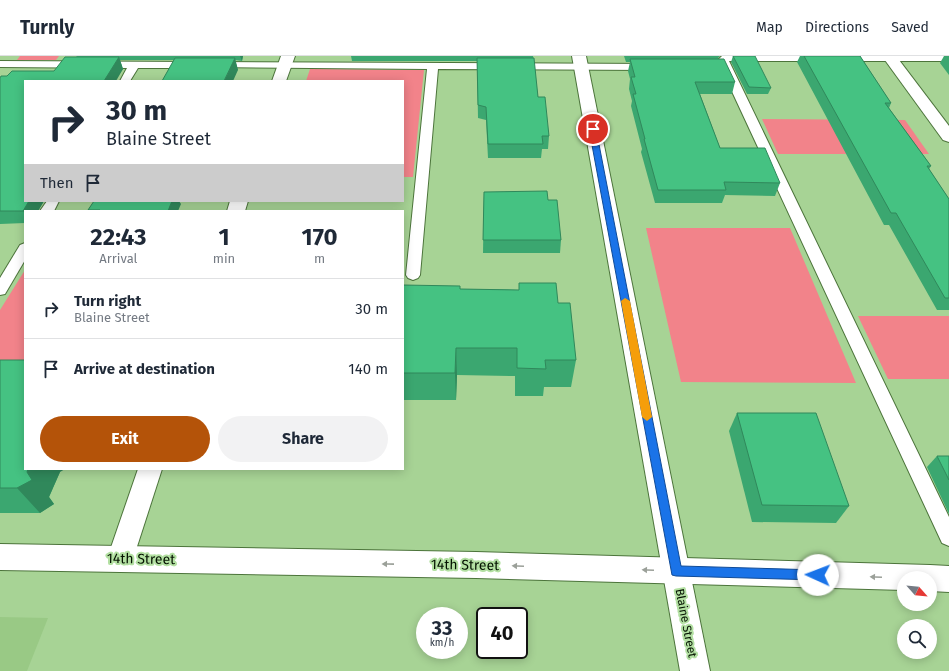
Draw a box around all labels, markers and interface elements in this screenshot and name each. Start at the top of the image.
text: Turnly [20,16,74,39]
text: Map [756,19,783,36]
text: Directions [805,19,869,36]
text: Saved [891,19,929,36]
text: 30 m [106,94,167,127]
icon: right [40,96,92,148]
pin [576,112,610,146]
icon: arrive [582,118,604,140]
text: Blaine Street [106,128,211,150]
icon: arrive [82,172,104,194]
text: Then [40,174,74,192]
text: 22:43 [90,223,146,251]
text: 1 [218,223,230,251]
text: 170 [302,223,338,251]
text: Arrival [99,251,137,266]
text: min [213,251,235,266]
text: m [314,251,325,266]
text: Turn right [74,292,141,310]
icon: right [40,298,62,320]
text: 30 m [355,300,388,318]
text: Blaine Street [74,310,150,325]
icon: arrive [40,358,62,380]
text: Arrive at destination [74,360,215,378]
text: 140 m [348,360,388,378]
button: Exit [40,416,210,462]
button: Share [218,416,388,462]
street label: 14th Street [107,550,176,568]
position arrow [797,554,839,596]
street label: 14th Street [431,556,500,574]
one-way arrow [382,560,394,567]
one-way arrow [512,563,524,570]
one-way arrow [641,567,654,573]
north arrow [897,571,937,611]
map controls [897,571,937,659]
one-way arrow [870,573,882,580]
street label: Blaine Street [672,587,700,659]
speed limit sign: 40 [476,607,528,659]
text: 33 [432,616,452,640]
button: search [897,619,937,659]
text: km/h [430,637,454,649]

